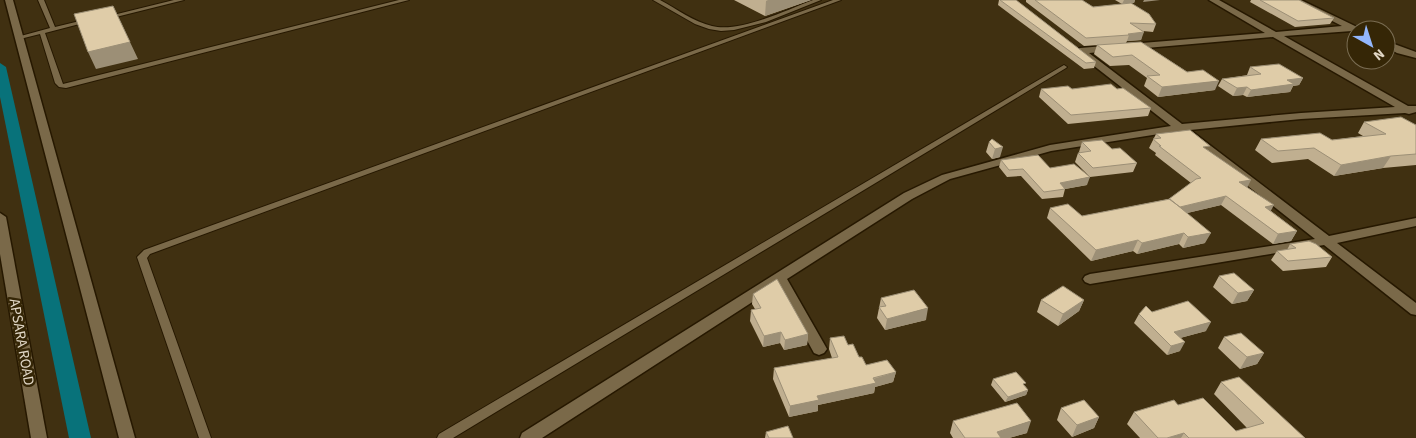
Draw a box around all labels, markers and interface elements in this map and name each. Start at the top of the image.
north arrow [1346,20,1396,70]
text: N [1369,44,1388,65]
street label: APSARA ROAD [4,297,39,387]

